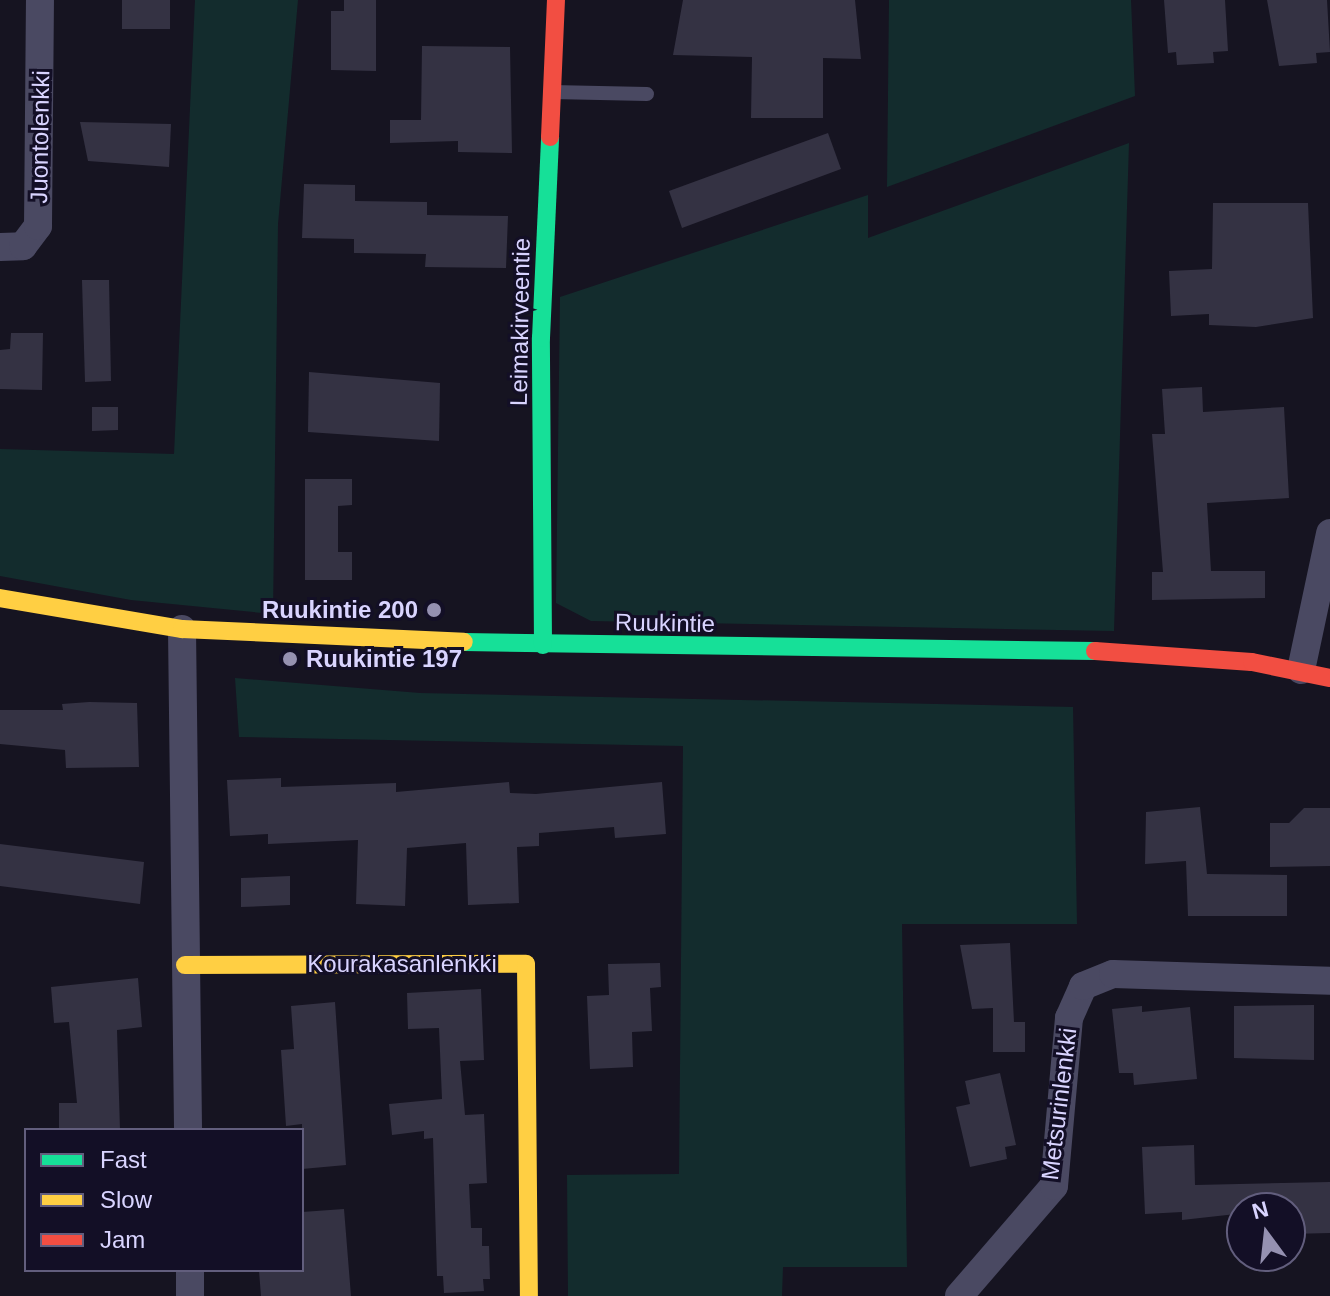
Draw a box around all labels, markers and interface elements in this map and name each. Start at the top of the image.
street label: Juontolenkki [24,70,56,204]
street label: Leimakirveentie [504,238,536,406]
place label: Ruukintie 200 [262,596,418,624]
marker: Ruukintie 200 [425,601,443,619]
street label: Ruukintie [615,608,715,638]
place label: Ruukintie 197 [306,645,462,673]
marker: Ruukintie 197 [281,650,299,668]
street label: Kourakasanlenkki [307,950,497,978]
street label: Metsurinlenkki [1035,1026,1083,1182]
legend [24,1128,304,1272]
text: Fast [100,1146,147,1173]
text: Slow [100,1186,152,1213]
north arrow [1226,1192,1306,1272]
text: N [1249,1196,1271,1224]
text: Jam [100,1226,145,1253]

